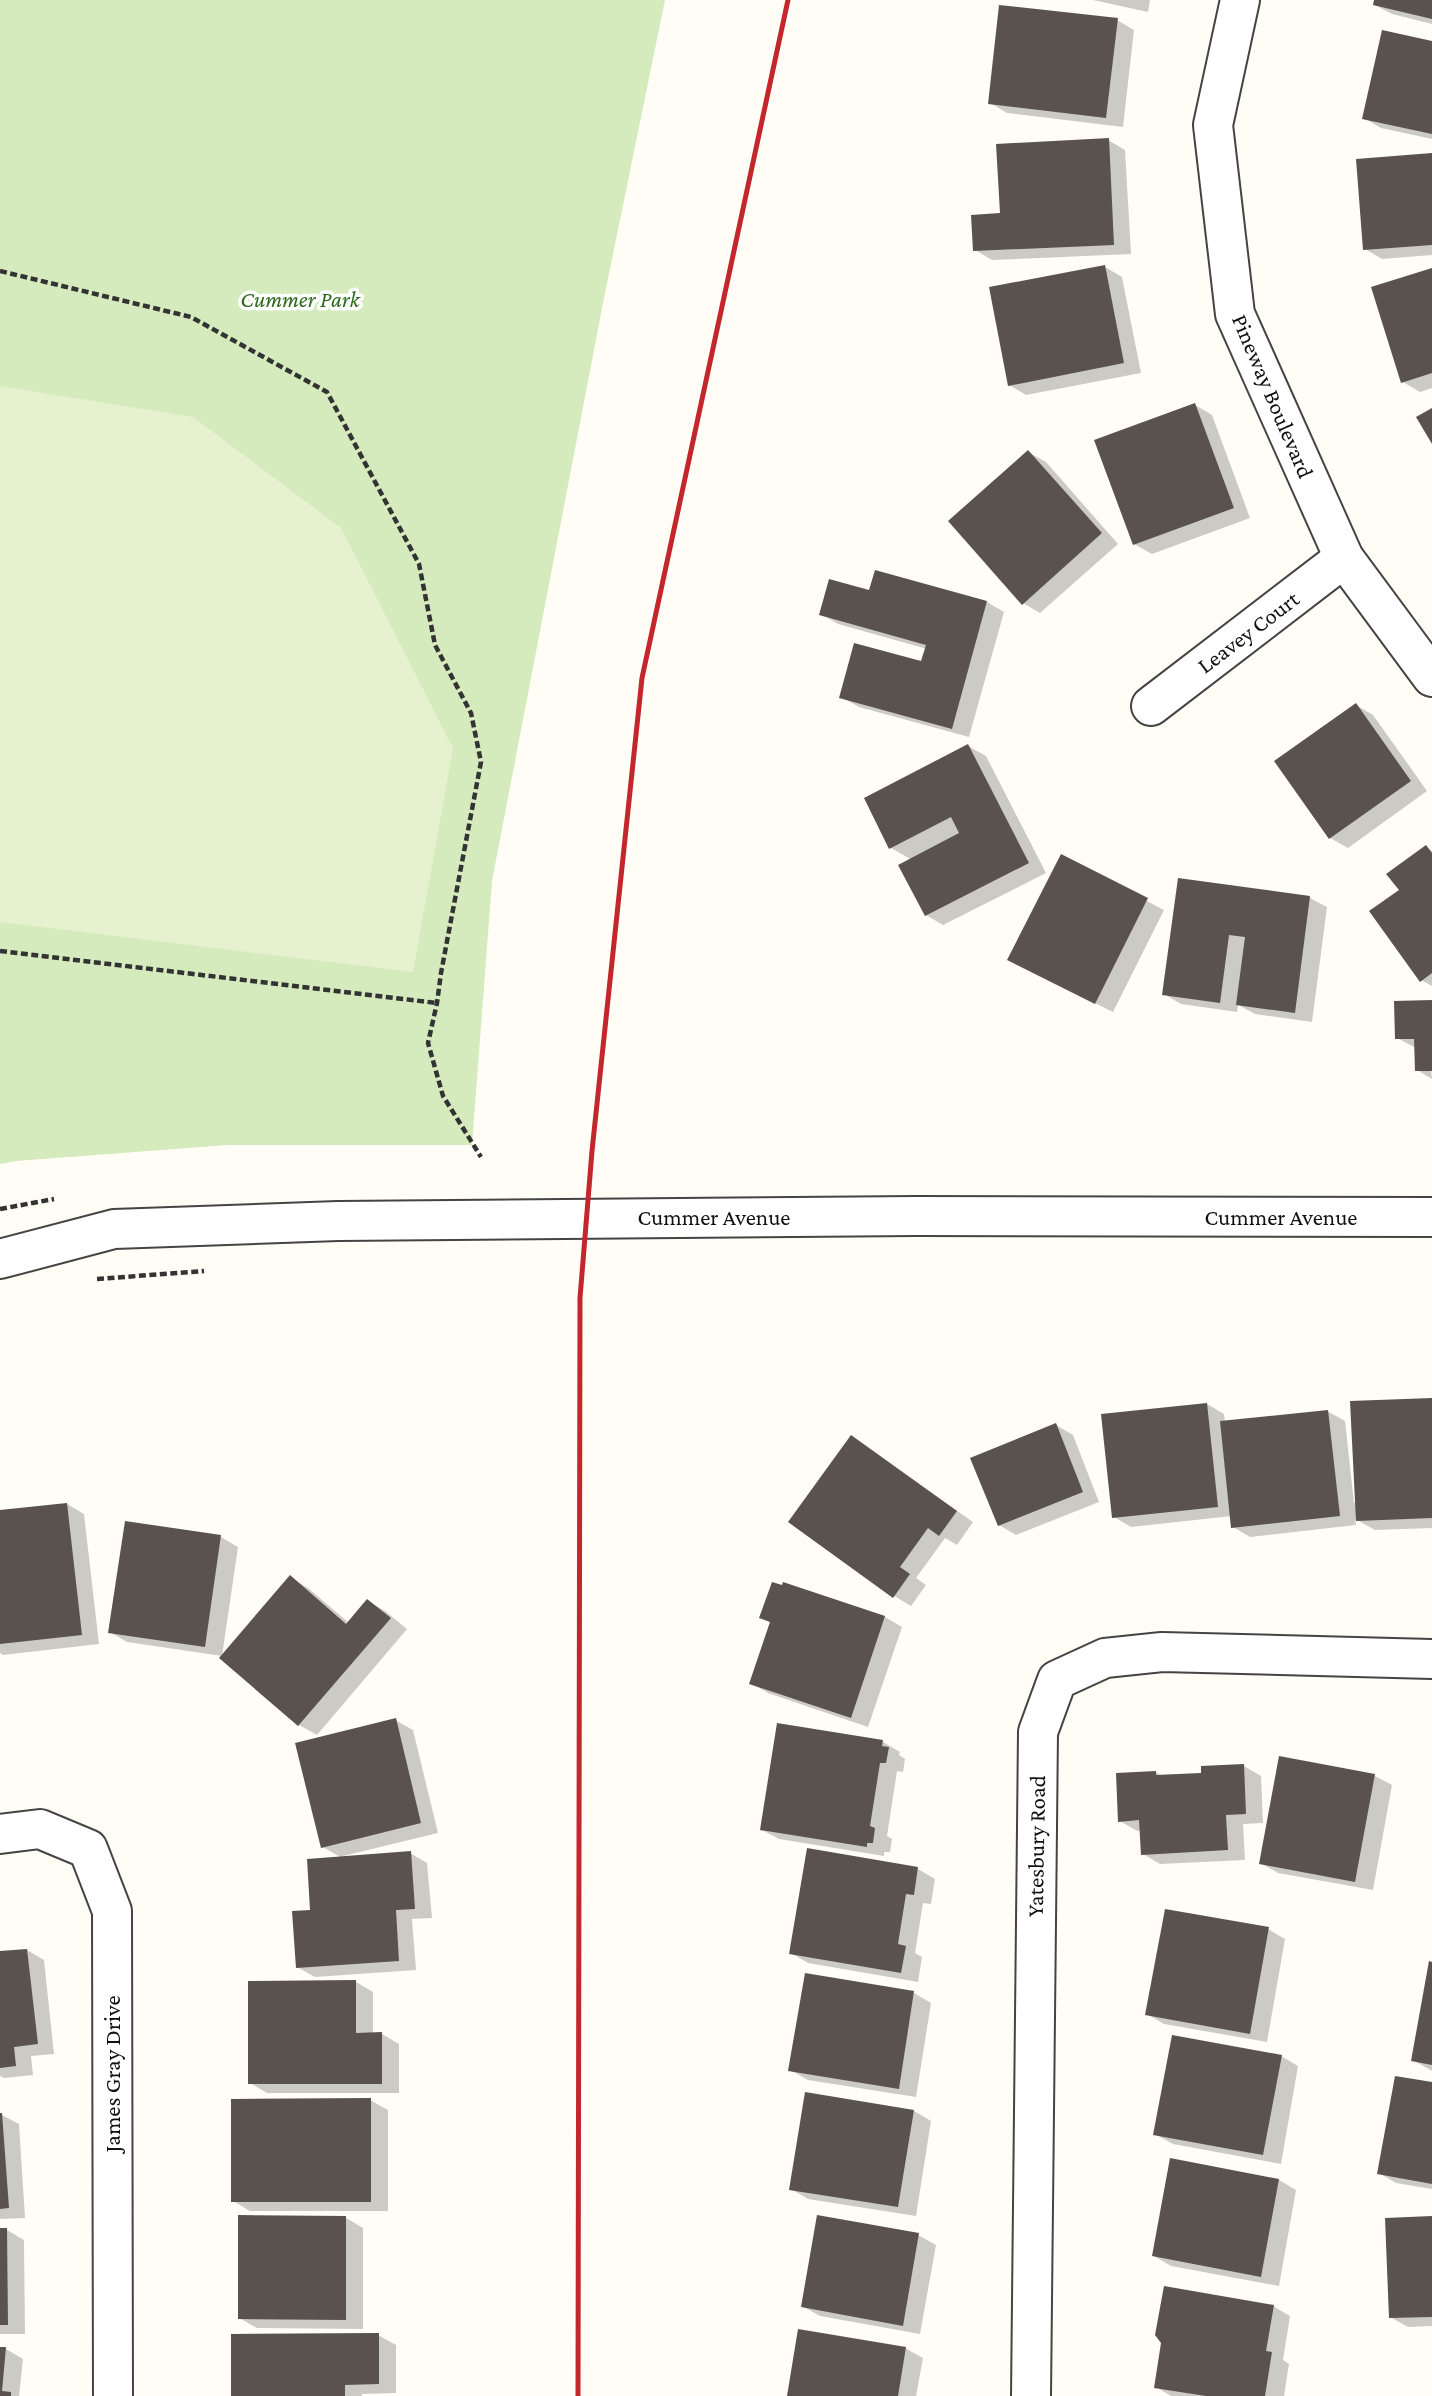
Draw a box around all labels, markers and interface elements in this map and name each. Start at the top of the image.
park label: Cummer Park [240,286,361,312]
street label: Pineway Boulevard [1227,310,1319,482]
street label: Leavey Court [1192,585,1304,679]
street label: Cummer Avenue [638,1204,790,1230]
street label: Cummer Avenue [1205,1204,1357,1230]
street label: Yatesbury Road [1022,1775,1050,1917]
street label: James Gray Drive [99,1995,125,2155]

